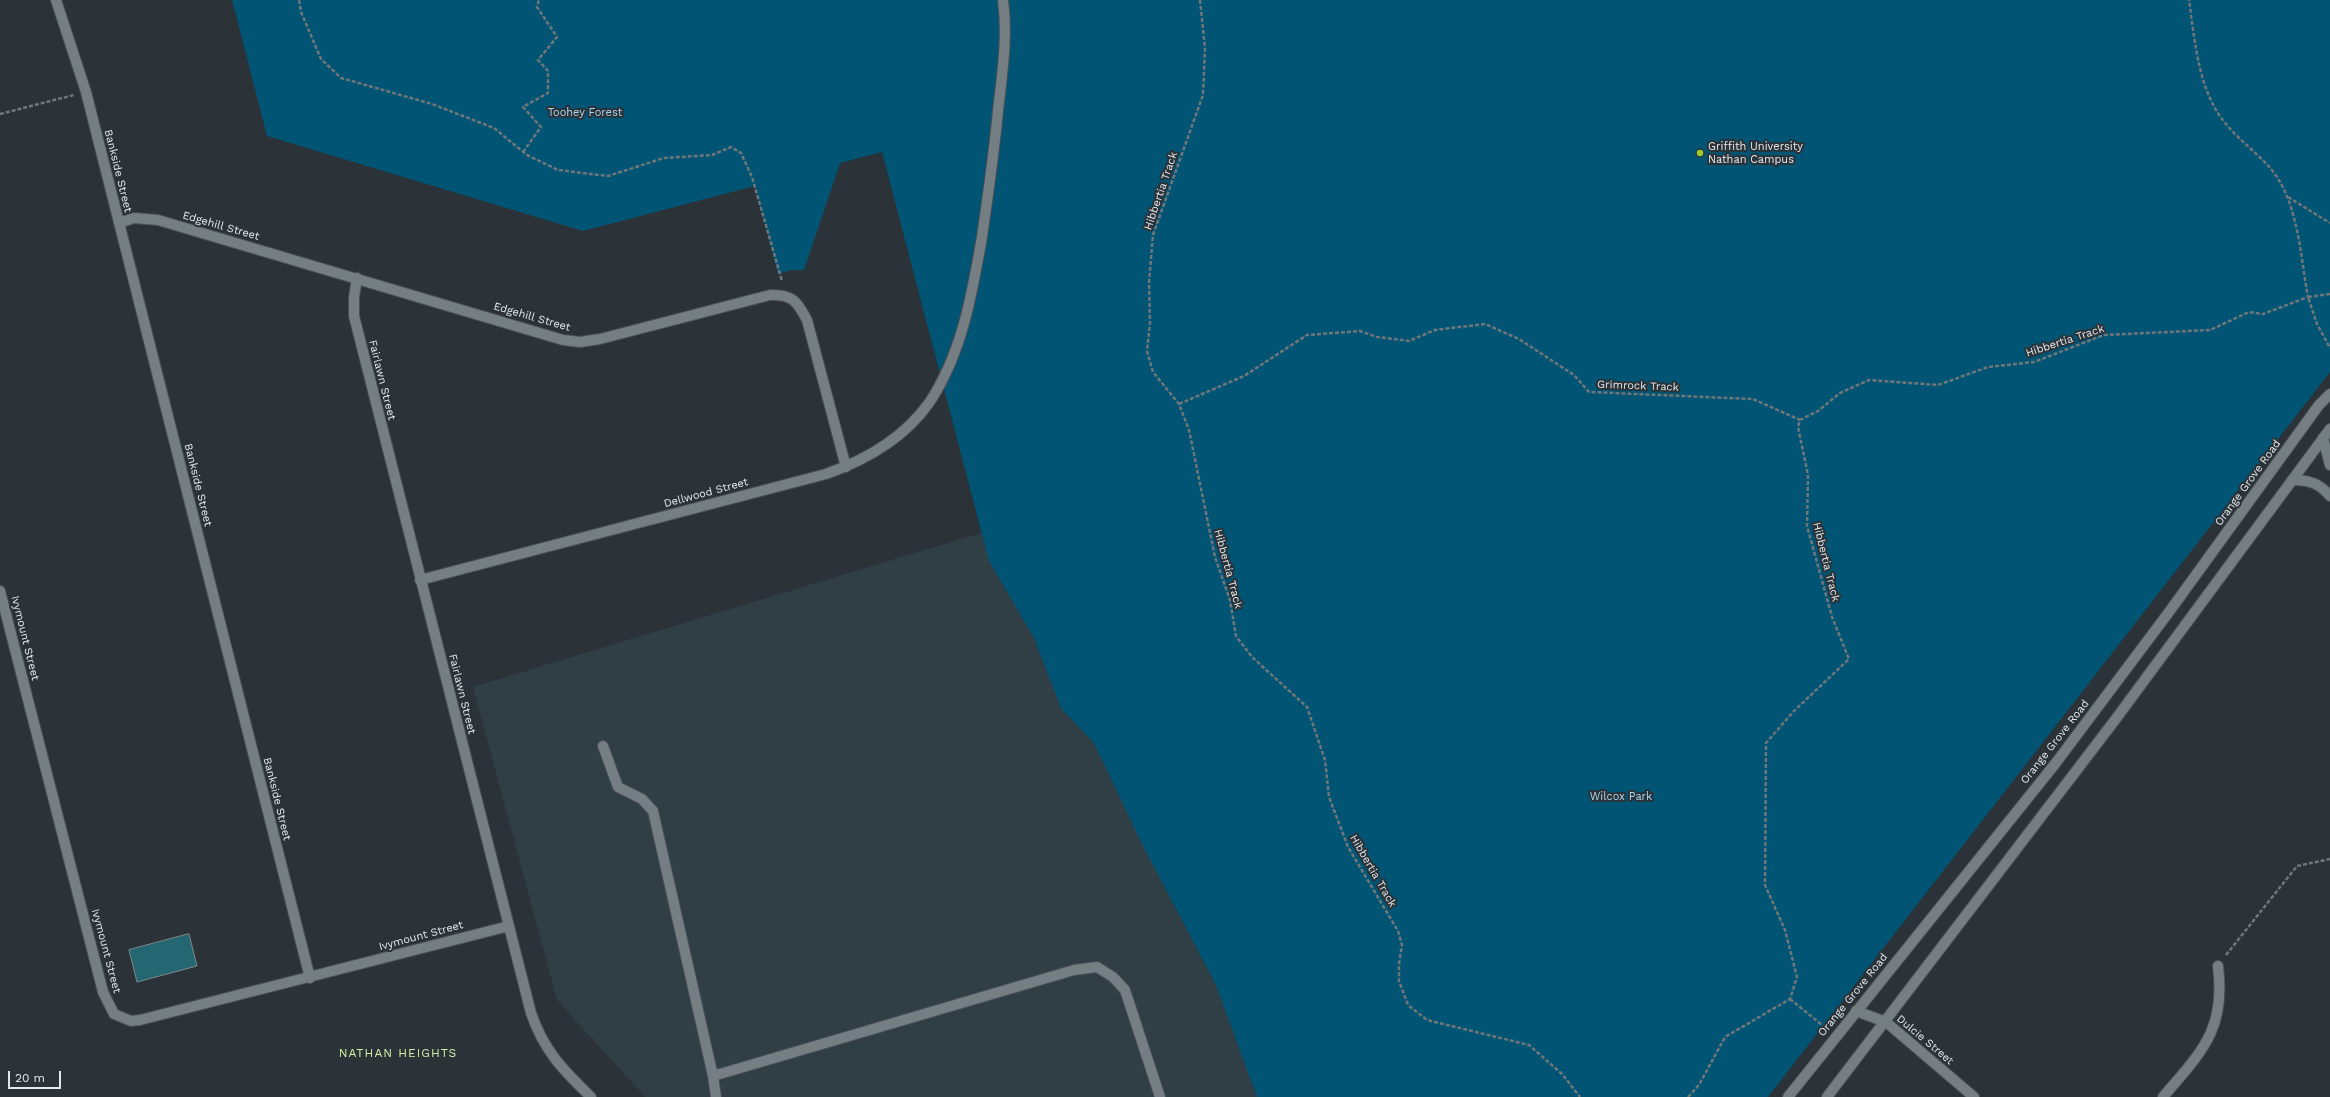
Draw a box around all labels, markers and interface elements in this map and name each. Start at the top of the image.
park label: Toohey Forest [548,106,622,120]
street label: Bankside Street [101,128,135,214]
place label: Griffith University Nathan Campus [1708,140,1803,166]
marker: Griffith University Nathan Campus [1695,148,1705,158]
street label: Hibbertia Track [1141,150,1181,232]
street label: Edgehill Street [181,209,261,243]
street label: Edgehill Street [492,300,572,334]
street label: Hibbertia Track [2024,322,2106,360]
street label: Fairlawn Street [366,339,398,421]
street label: Grimrock Track [1597,378,1679,394]
street label: Orange Grove Road [2212,437,2284,529]
street label: Bankside Street [181,442,215,528]
street label: Dellwood Street [662,475,750,511]
street label: Hibbertia Track [1810,521,1842,603]
street label: Hibbertia Track [1211,528,1245,610]
street label: Ivymount Street [8,594,42,682]
street label: Fairlawn Street [446,653,478,735]
street label: Orange Grove Road [2018,697,2092,787]
street label: Bankside Street [260,756,294,842]
park label: Wilcox Park [1590,790,1652,804]
street label: Hibbertia Track [1347,832,1399,910]
street label: Ivymount Street [88,907,124,995]
street label: Ivymount Street [377,918,465,954]
street label: Orange Grove Road [1815,951,1891,1039]
street label: Dulcie Street [1894,1012,1956,1068]
district label: NATHAN HEIGHTS [339,1046,457,1060]
scale bar [10,1063,63,1089]
text: 20 m [15,1071,45,1085]

